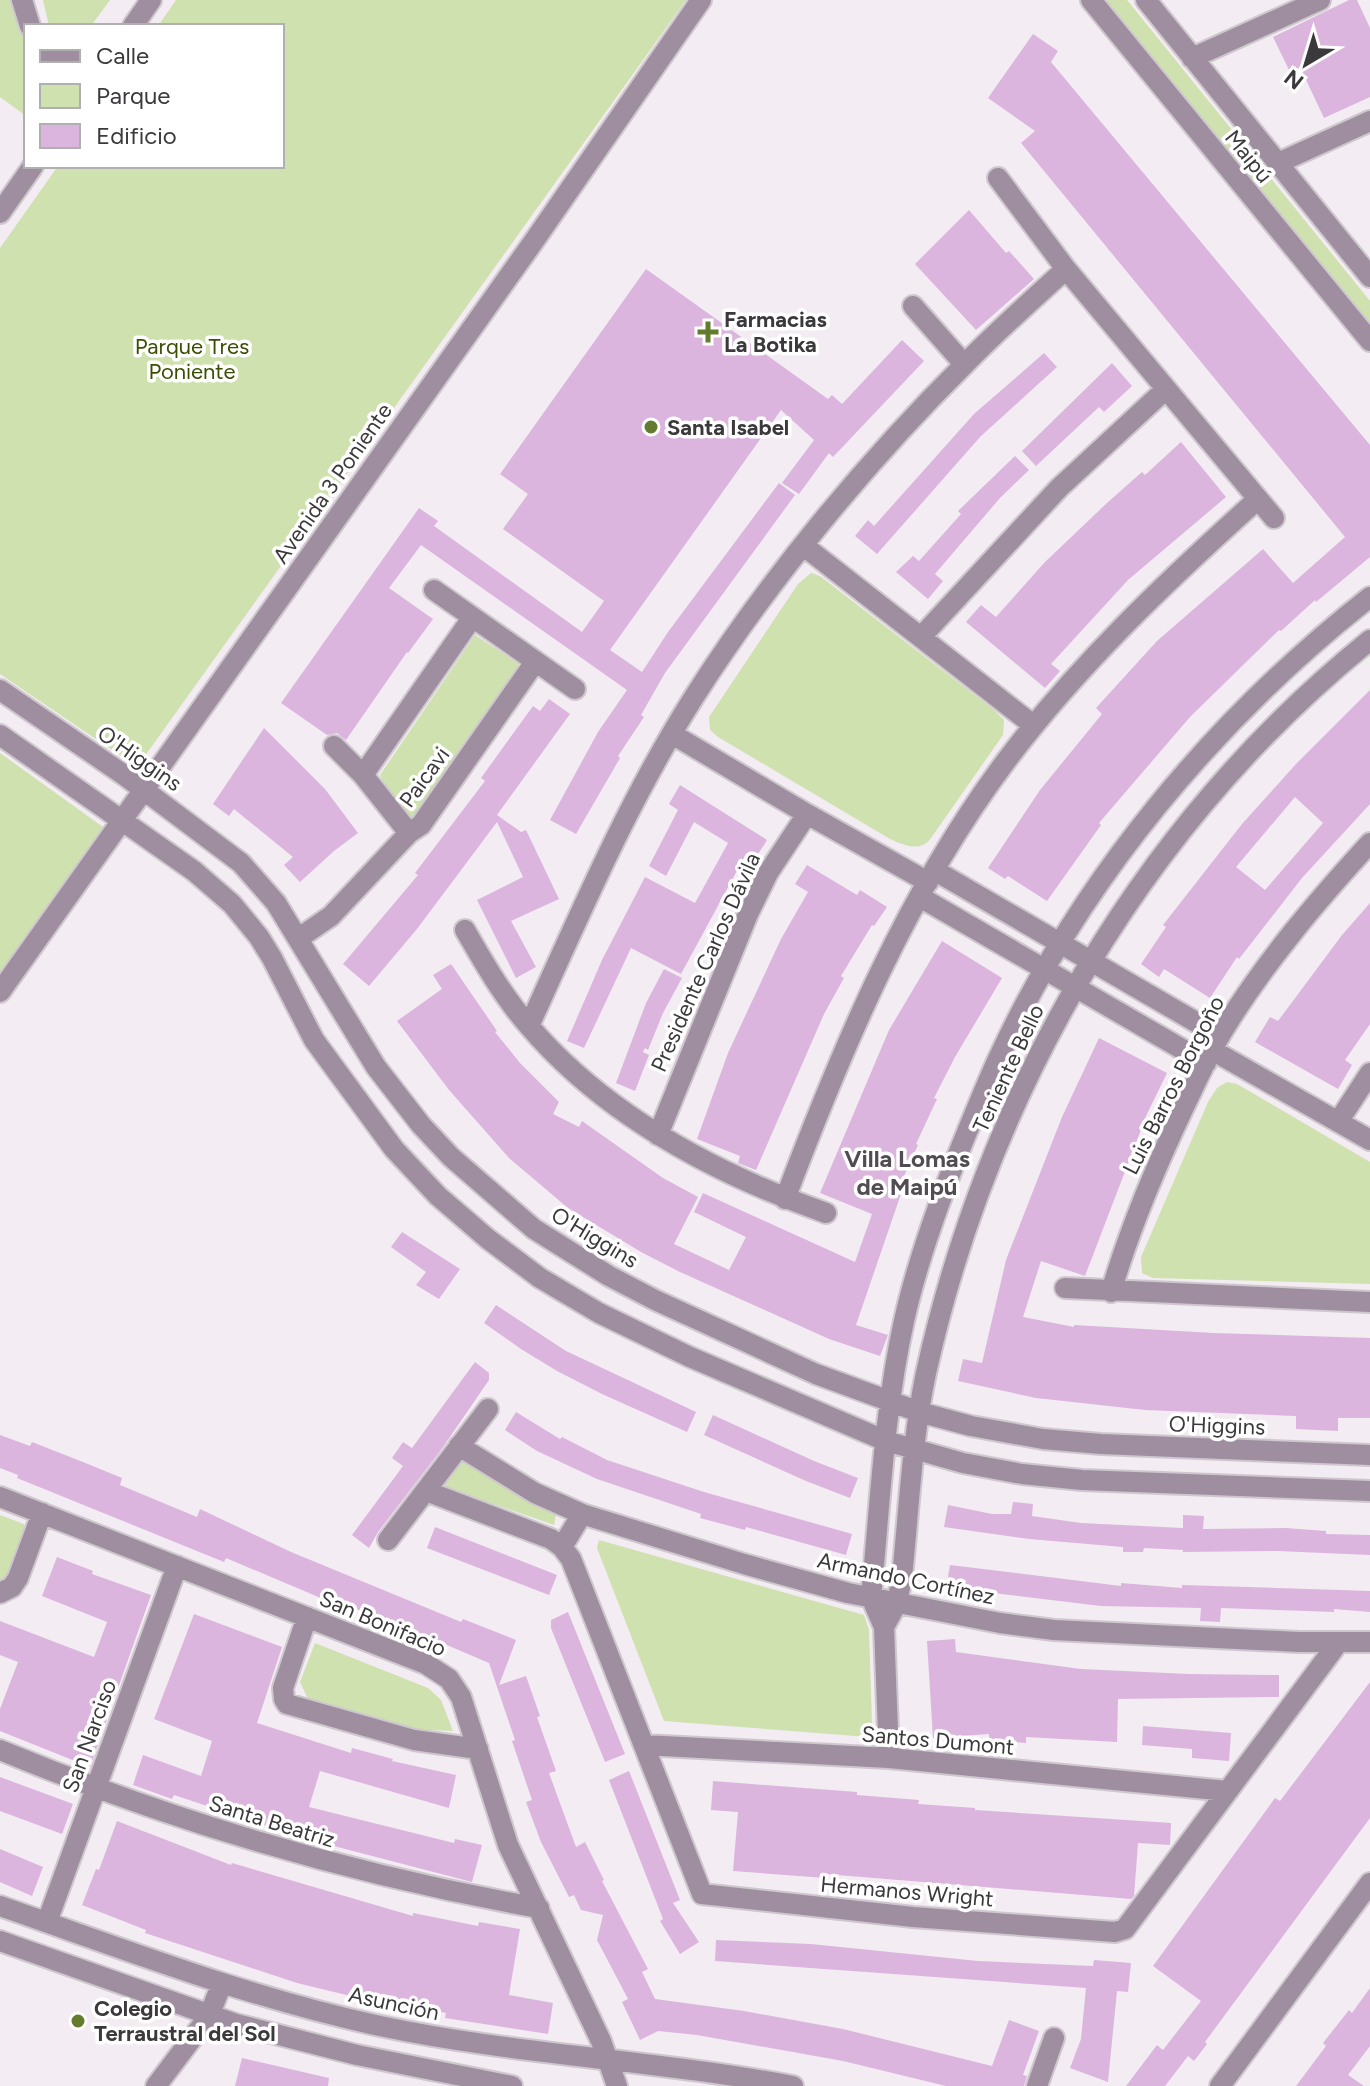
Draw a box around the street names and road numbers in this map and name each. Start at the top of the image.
street label: Maipú [1219,124,1278,188]
street label: Avenida 3 Poniente [267,398,398,569]
street label: O'Higgins [92,720,187,797]
street label: Paicavi [393,742,455,813]
street label: Presidente Carlos Dávila [645,848,766,1076]
street label: Luis Barros Borgoño [1117,991,1230,1179]
street label: Teniente Bello [967,1000,1050,1136]
street label: O'Higgins [546,1201,643,1274]
street label: O'Higgins [1168,1410,1266,1441]
street label: Armando Cortínez [815,1547,997,1610]
street label: San Bonifacio [315,1585,450,1662]
street label: San Narciso [57,1676,122,1796]
street label: Santos Dumont [860,1720,1015,1761]
street label: Santa Beatriz [206,1790,338,1853]
street label: Hermanos Wright [819,1870,995,1913]
street label: Asunción [346,1981,442,2026]

